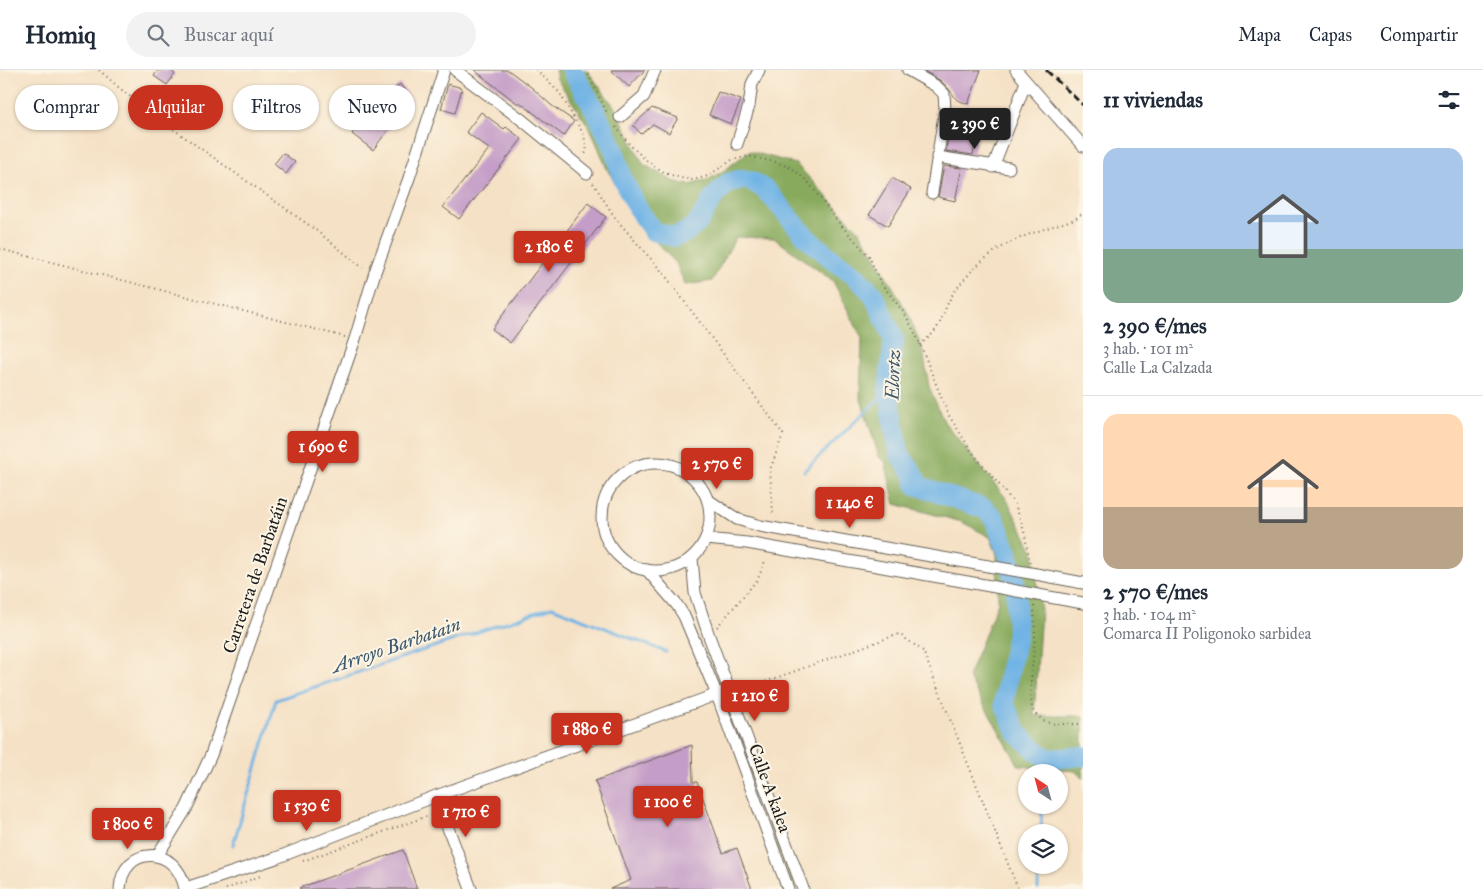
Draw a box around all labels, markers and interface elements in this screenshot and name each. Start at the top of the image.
search box [126,12,476,57]
text: Homiq [25,20,96,50]
icon: search [144,21,172,49]
text: Buscar aquí [184,23,273,46]
text: Mapa [1238,24,1281,46]
text: Capas [1309,24,1352,46]
text: Compartir [1380,24,1458,46]
chip: Comprar [15,85,118,130]
chip: Alquilar [128,85,223,130]
chip: Filtros [233,85,319,130]
chip: Nuevo [329,85,415,130]
icon: filters [1435,86,1463,114]
text: 11 viviendas [1103,87,1203,113]
pin: 2 390 € [929,108,1021,150]
text: 2 390 € [951,114,999,133]
icon: home [1238,181,1328,271]
pin: 2 180 € [503,230,595,273]
text: 2 180 € [525,237,573,256]
text: 2 390 €/mes [1103,313,1207,339]
text: 3 hab. · 101 m² [1103,339,1193,358]
water label: Elortz [881,349,905,402]
text: Calle La Calzada [1103,358,1212,377]
pin: 1 690 € [277,430,369,473]
text: 1 690 € [298,437,348,456]
icon: home [1238,446,1328,536]
pin: 2 570 € [671,448,763,490]
text: 2 570 € [692,454,742,473]
pin: 1 140 € [804,486,896,529]
street label: Carretera de Barbatáin [218,493,292,656]
text: 1 140 € [826,493,874,512]
text: 2 570 €/mes [1103,579,1208,605]
text: 3 hab. · 104 m² [1103,605,1196,624]
water label: Arroyo Barbatain [327,612,464,678]
text: Comarca II Poligonoko sarbidea [1103,624,1311,643]
pin: 1 210 € [709,680,801,722]
text: 1 210 € [732,686,778,705]
pin: 1 880 € [541,712,633,755]
text: 1 880 € [562,719,612,738]
street label: Calle A kalea [744,741,796,836]
north arrow [1018,764,1068,814]
map controls [1018,764,1068,874]
pin: 1 100 € [622,786,714,828]
pin: 1 530 € [261,790,353,832]
text: 1 100 € [644,792,692,811]
text: 1 530 € [284,796,330,815]
pin: 1 710 € [420,796,512,838]
text: 1 710 € [442,802,490,821]
pin: 1 800 € [82,808,174,850]
text: 1 800 € [103,814,153,833]
button: layers [1018,824,1068,874]

